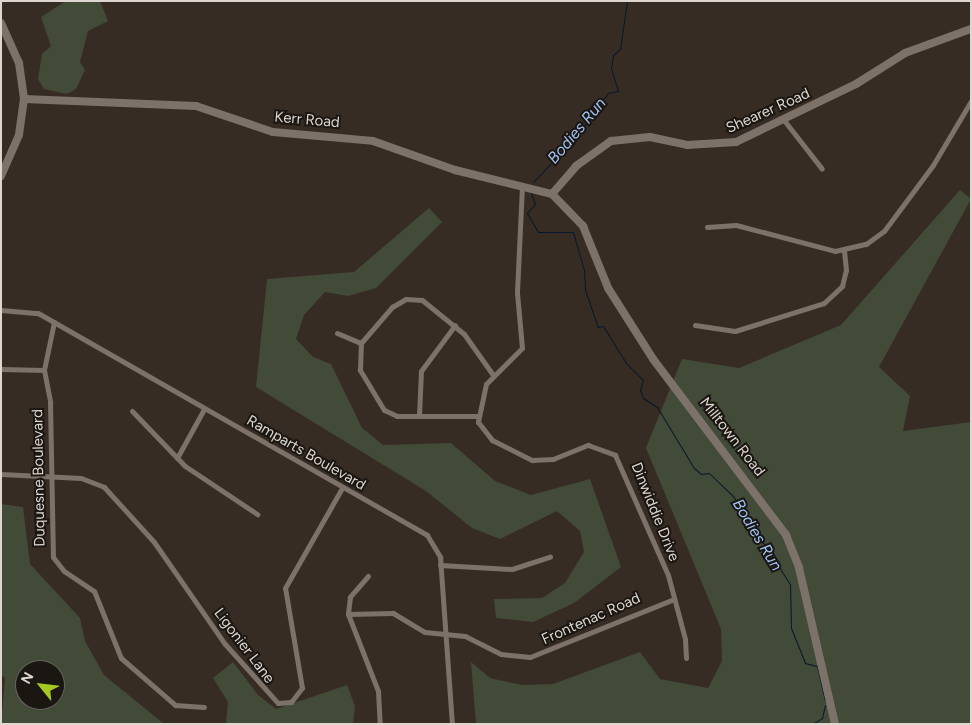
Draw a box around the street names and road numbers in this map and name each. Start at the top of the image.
street label: Shearer Road [723,84,813,138]
street label: Kerr Road [274,108,340,132]
street label: Milltown Road [696,394,768,480]
street label: Duquesne Boulevard [29,409,49,547]
street label: Ramparts Boulevard [243,412,369,494]
street label: Dinwiddie Drive [627,460,683,564]
street label: Frontenac Road [539,589,643,649]
street label: Ligonier Lane [210,605,278,687]

